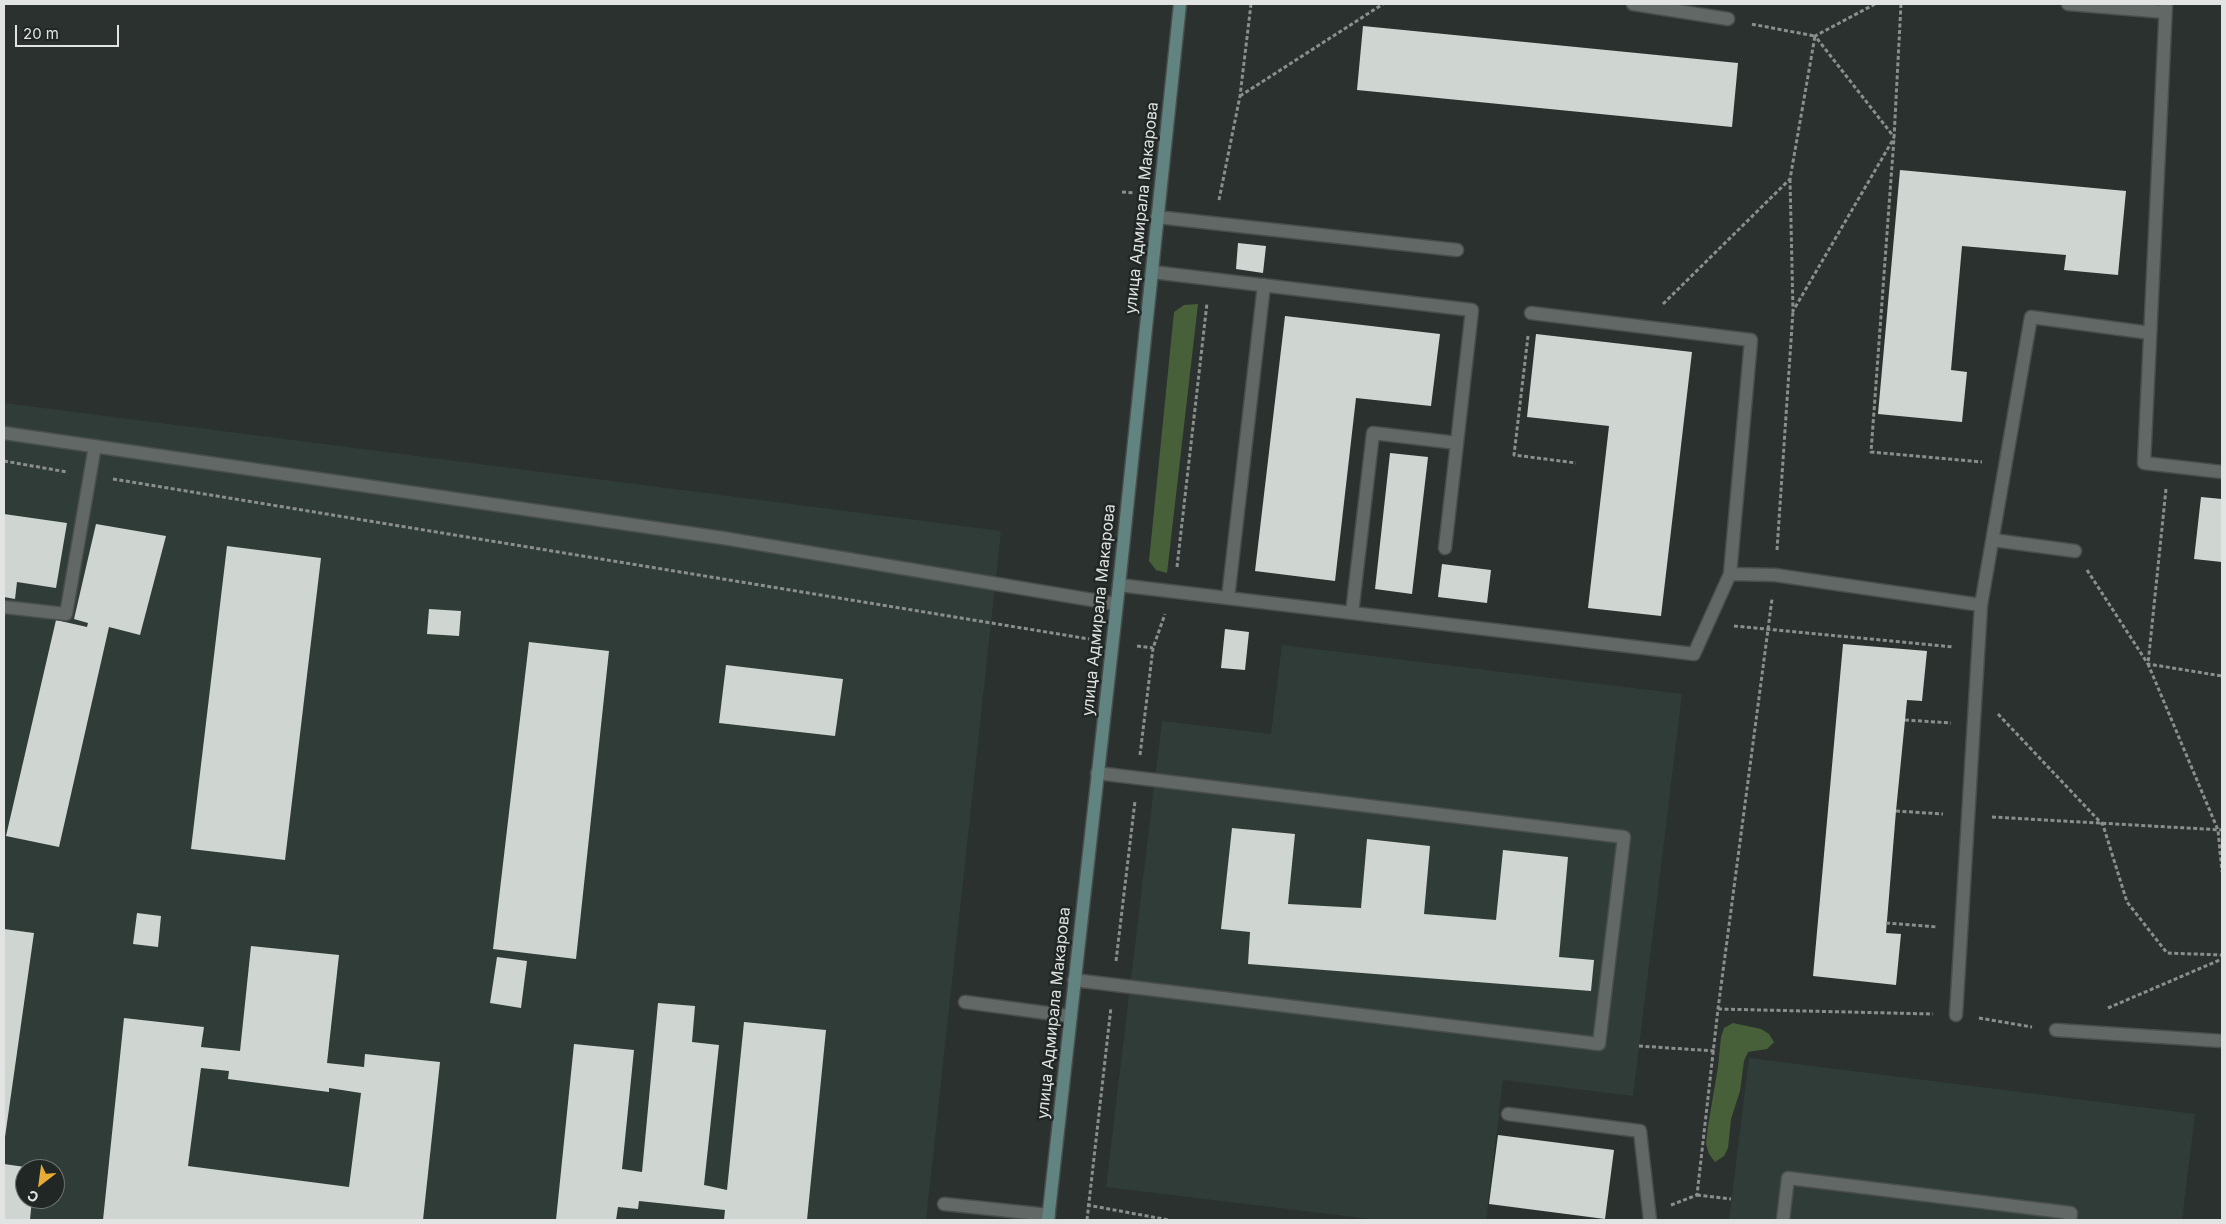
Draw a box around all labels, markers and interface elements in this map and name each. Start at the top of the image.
scale bar [18,15,121,47]
text: 20 m [23,24,59,43]
street label: улица Адмирала Макарова [1121,101,1163,315]
street label: улица Адмирала Макарова [1078,503,1120,717]
street label: улица Адмирала Макарова [1033,906,1075,1120]
north arrow [15,1159,65,1209]
text: С [24,1187,41,1207]

